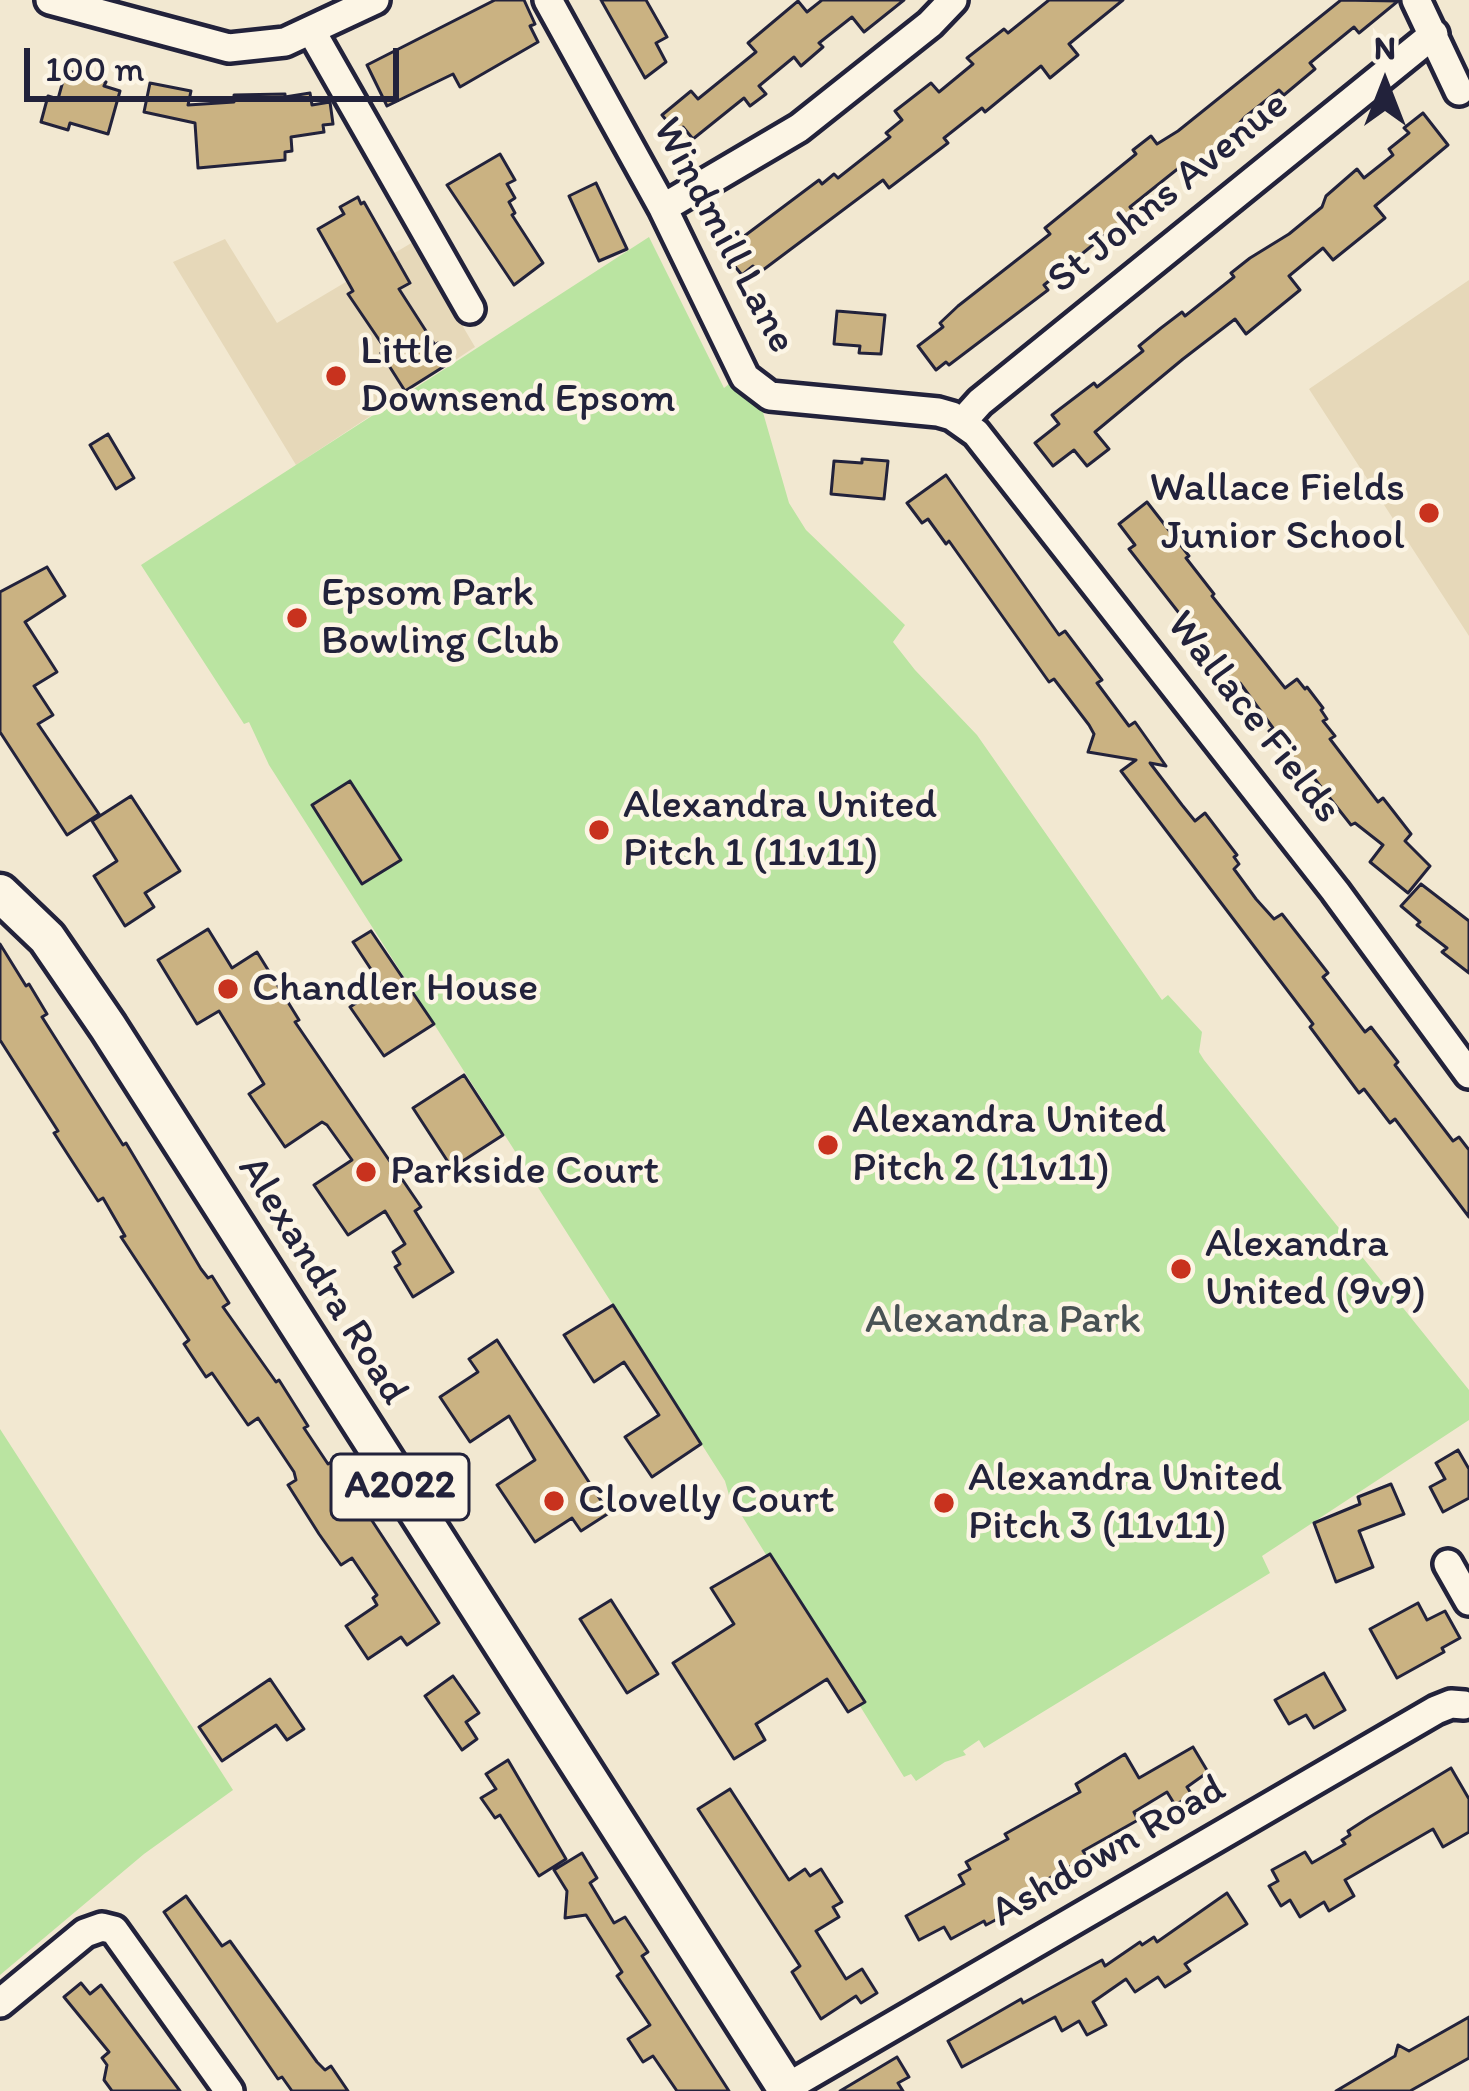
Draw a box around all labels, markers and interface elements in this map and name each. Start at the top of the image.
scale bar [30,24,405,98]
north arrow [1325,24,1445,144]
text: N [1374,28,1396,67]
text: 100 m [45,47,144,90]
street label: St Johns Avenue [1039,81,1299,305]
street label: Windmill Lane [640,110,806,362]
place label: Little Downsend Epsom [360,327,676,425]
marker: Little Downsend Epsom [323,363,349,389]
place label: Wallace Fields Junior School [1149,464,1405,562]
marker: Wallace Fields Junior School [1416,500,1442,526]
place label: Epsom Park Bowling Club [321,569,560,668]
street label: Wallace Fields [1154,602,1352,834]
marker: Epsom Park Bowling Club [284,605,310,631]
place label: Alexandra United Pitch 1 (11v11) [623,781,937,880]
marker: Alexandra United Pitch 1 (11v11) [586,817,612,843]
place label: Chandler House [252,964,538,1014]
marker: Chandler House [215,976,241,1002]
place label: Alexandra United Pitch 2 (11v11) [852,1096,1166,1194]
marker: Alexandra United Pitch 2 (11v11) [815,1132,841,1158]
street label: Alexandra Road [225,1147,419,1415]
place label: Parkside Court [390,1147,659,1197]
marker: Parkside Court [353,1159,379,1185]
place label: Alexandra United (9v9) [1205,1220,1426,1318]
marker: Alexandra United (9v9) [1168,1256,1194,1282]
park label: Alexandra Park [865,1296,1141,1346]
road number: A2022 [331,1454,469,1520]
place label: Alexandra United Pitch 3 (11v11) [968,1454,1282,1552]
place label: Clovelly Court [578,1476,835,1526]
marker: Clovelly Court [541,1488,567,1514]
marker: Alexandra United Pitch 3 (11v11) [931,1490,957,1516]
street label: Ashdown Road [983,1765,1235,1939]

